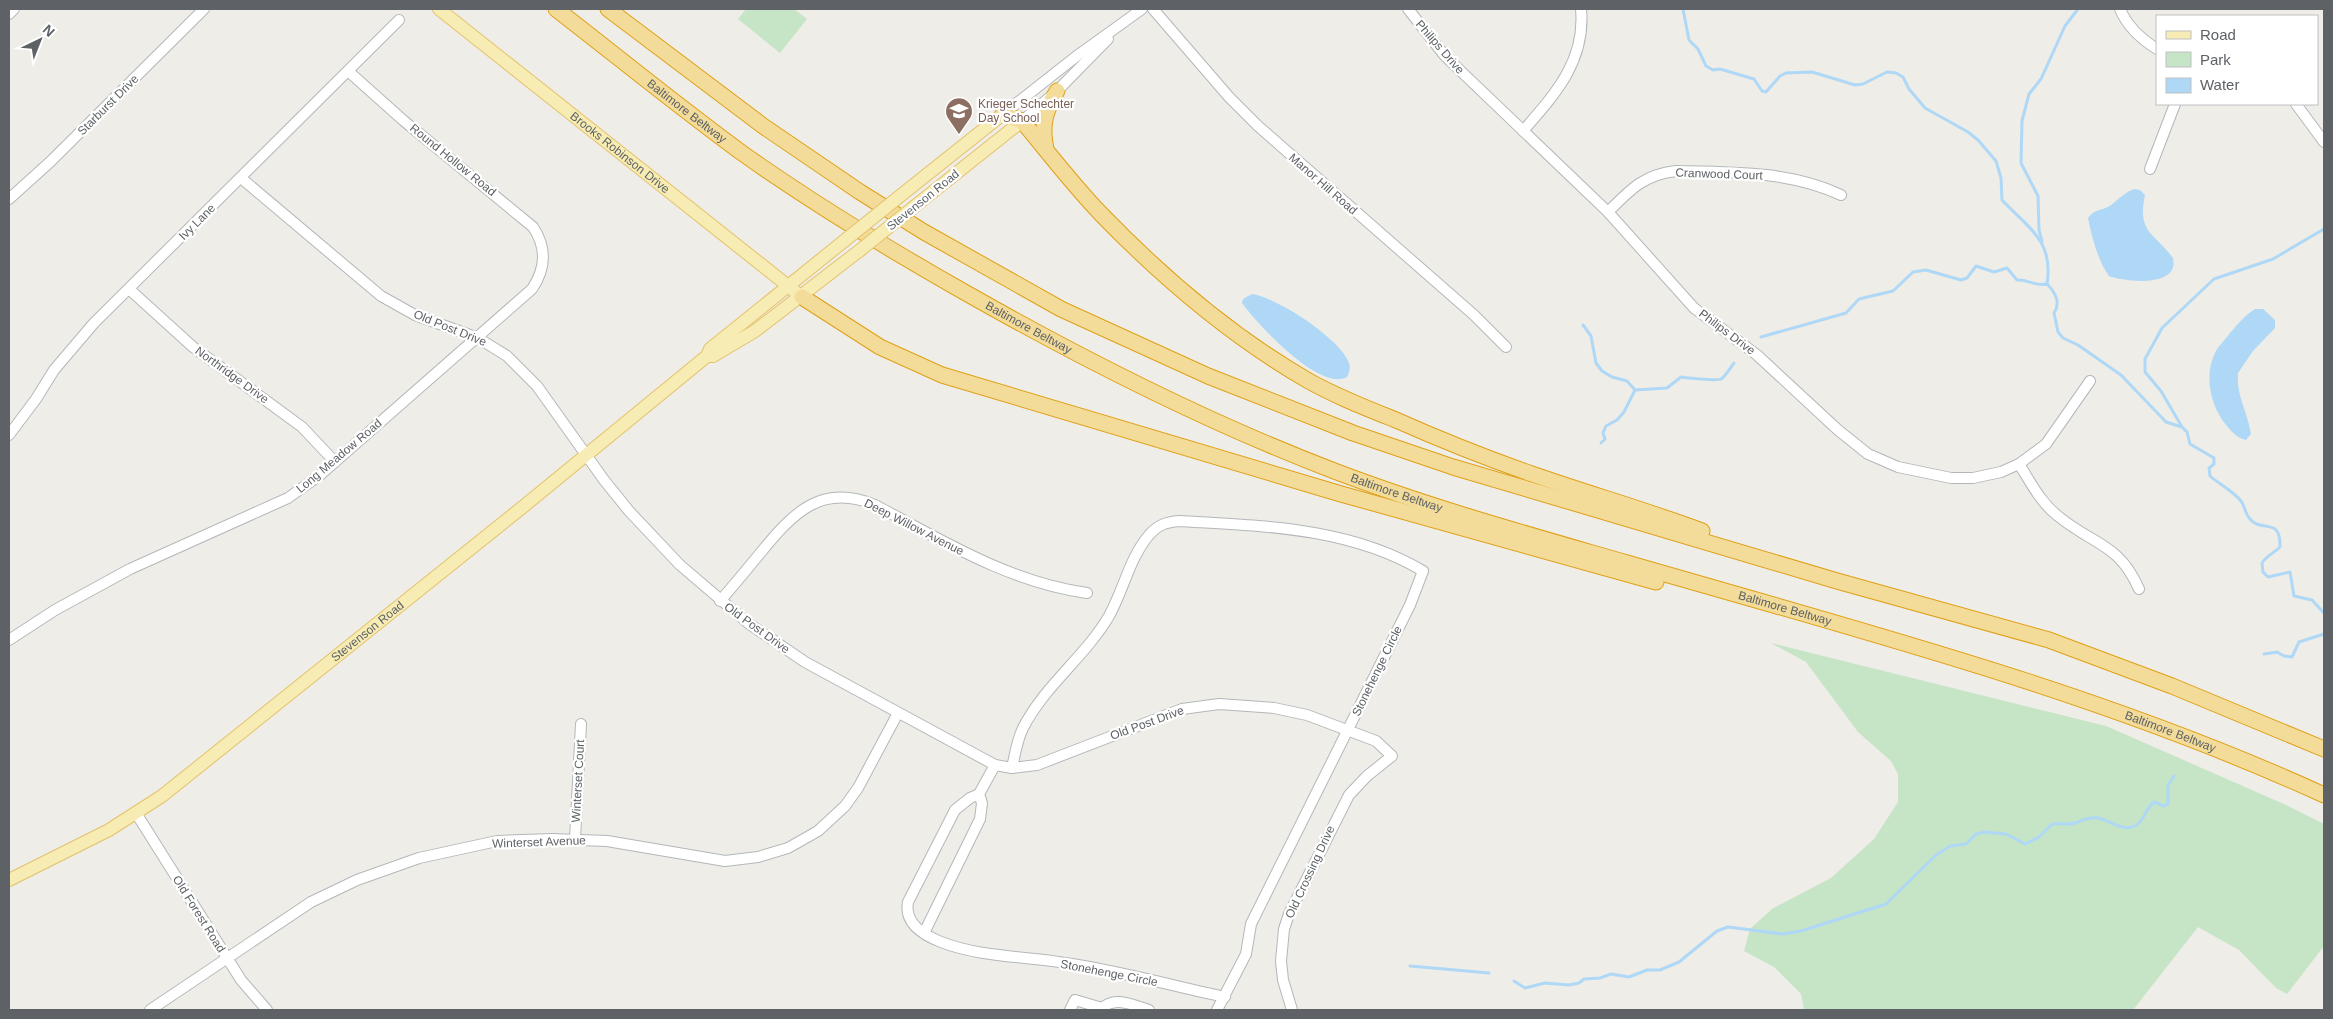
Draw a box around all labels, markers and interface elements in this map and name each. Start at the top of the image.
north arrow [15,15,65,65]
legend [2156,15,2318,105]
street label: Philips Drive [1413,17,1467,77]
text: N [40,21,58,40]
text: Road [2200,26,2236,43]
text: Park [2200,51,2231,68]
street label: Starburst Drive [75,72,141,138]
street label: Baltimore Beltway [644,76,729,146]
text: Water [2200,76,2239,93]
school or university icon: Krieger Schechter Day School [944,96,974,135]
place label: Krieger Schechter Day School [978,97,1074,125]
street label: Brooks Robinson Drive [567,109,673,196]
street label: Round Hollow Road [407,121,499,199]
street label: Manor Hill Road [1286,150,1360,218]
street label: Cranwood Court [1675,165,1764,183]
street label: Stevenson Road [884,167,962,233]
street label: Ivy Lane [176,201,218,243]
street label: Baltimore Beltway [983,298,1074,357]
street label: Philips Drive [1696,306,1758,358]
street label: Old Post Drive [412,307,489,349]
street label: Northridge Drive [193,344,272,407]
street label: Long Meadow Road [293,416,385,496]
street label: Baltimore Beltway [1349,471,1444,515]
street label: Deep Willow Avenue [862,496,966,558]
street label: Baltimore Beltway [1737,588,1833,628]
street label: Stevenson Road [328,598,406,665]
street label: Old Post Drive [722,600,793,657]
street label: Stonehenge Circle [1349,623,1405,718]
street label: Old Post Drive [1108,703,1186,743]
street label: Baltimore Beltway [2123,708,2218,755]
street label: Winterset Court [569,738,587,823]
street label: Old Crossing Drive [1282,823,1338,921]
street label: Winterset Avenue [492,833,586,851]
street label: Old Forest Road [170,873,228,955]
street label: Stonehenge Circle [1059,957,1159,989]

